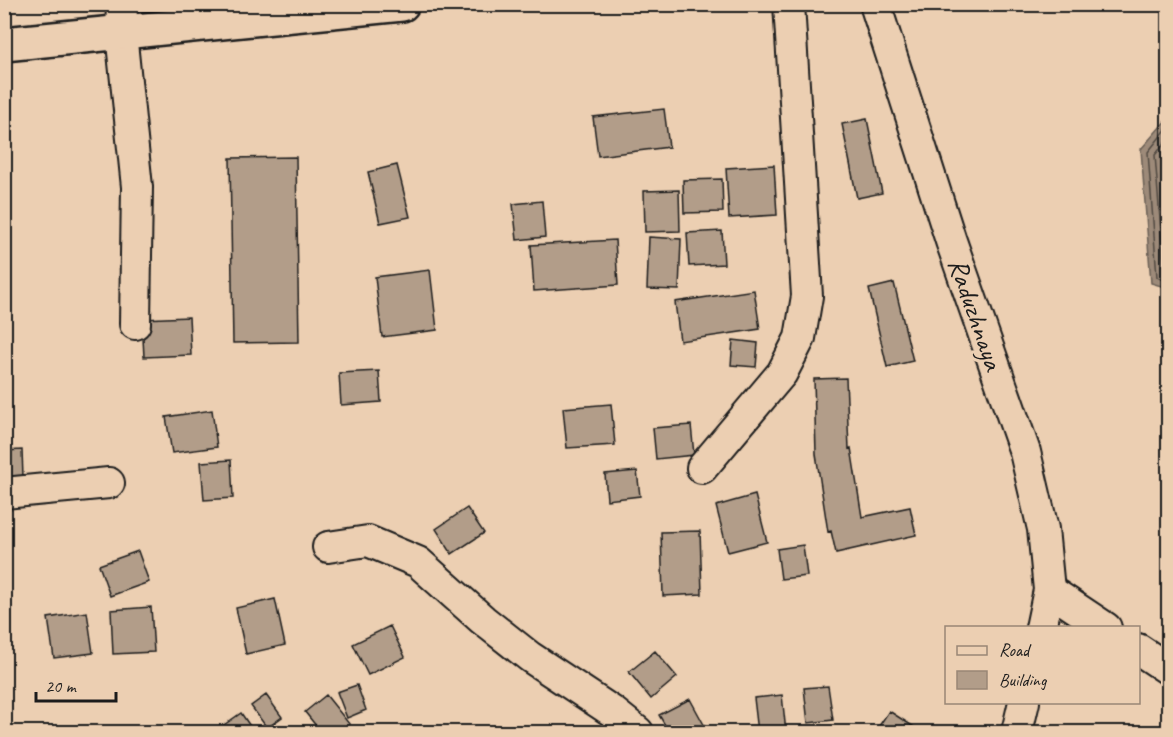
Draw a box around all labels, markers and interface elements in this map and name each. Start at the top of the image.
street label: Raduzhnaya [941,254,1012,376]
legend [945,626,1140,704]
text: Road [999,639,1032,661]
scale bar [36,665,116,703]
text: Building [999,669,1048,691]
text: 20 m [45,675,78,697]

